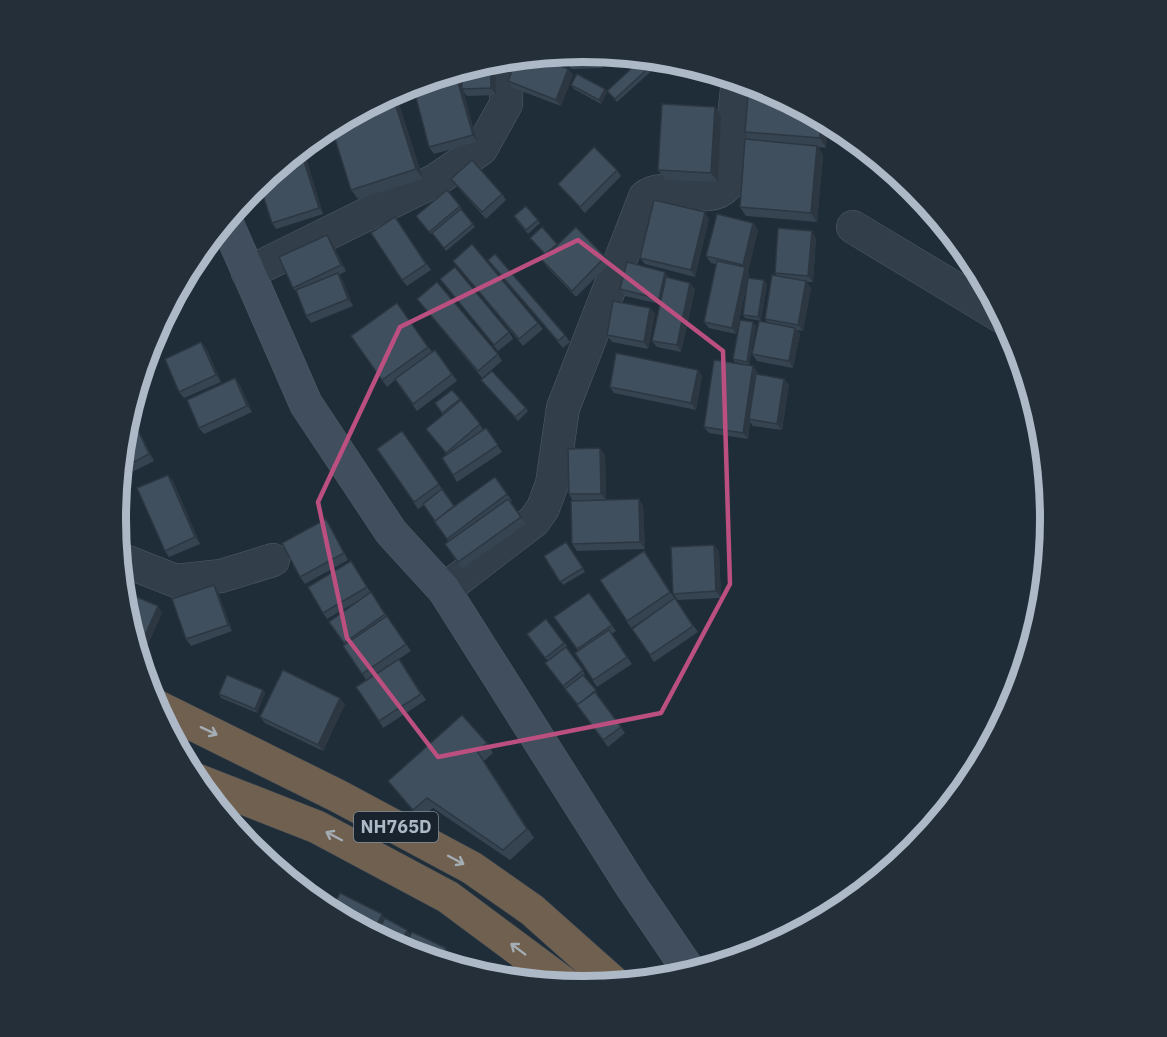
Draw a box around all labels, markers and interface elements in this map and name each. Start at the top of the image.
one-way arrow [200,725,218,737]
road number: NH765D [354,812,438,842]
one-way arrow [326,830,344,841]
one-way arrow [447,854,464,866]
one-way arrow [510,943,526,955]

